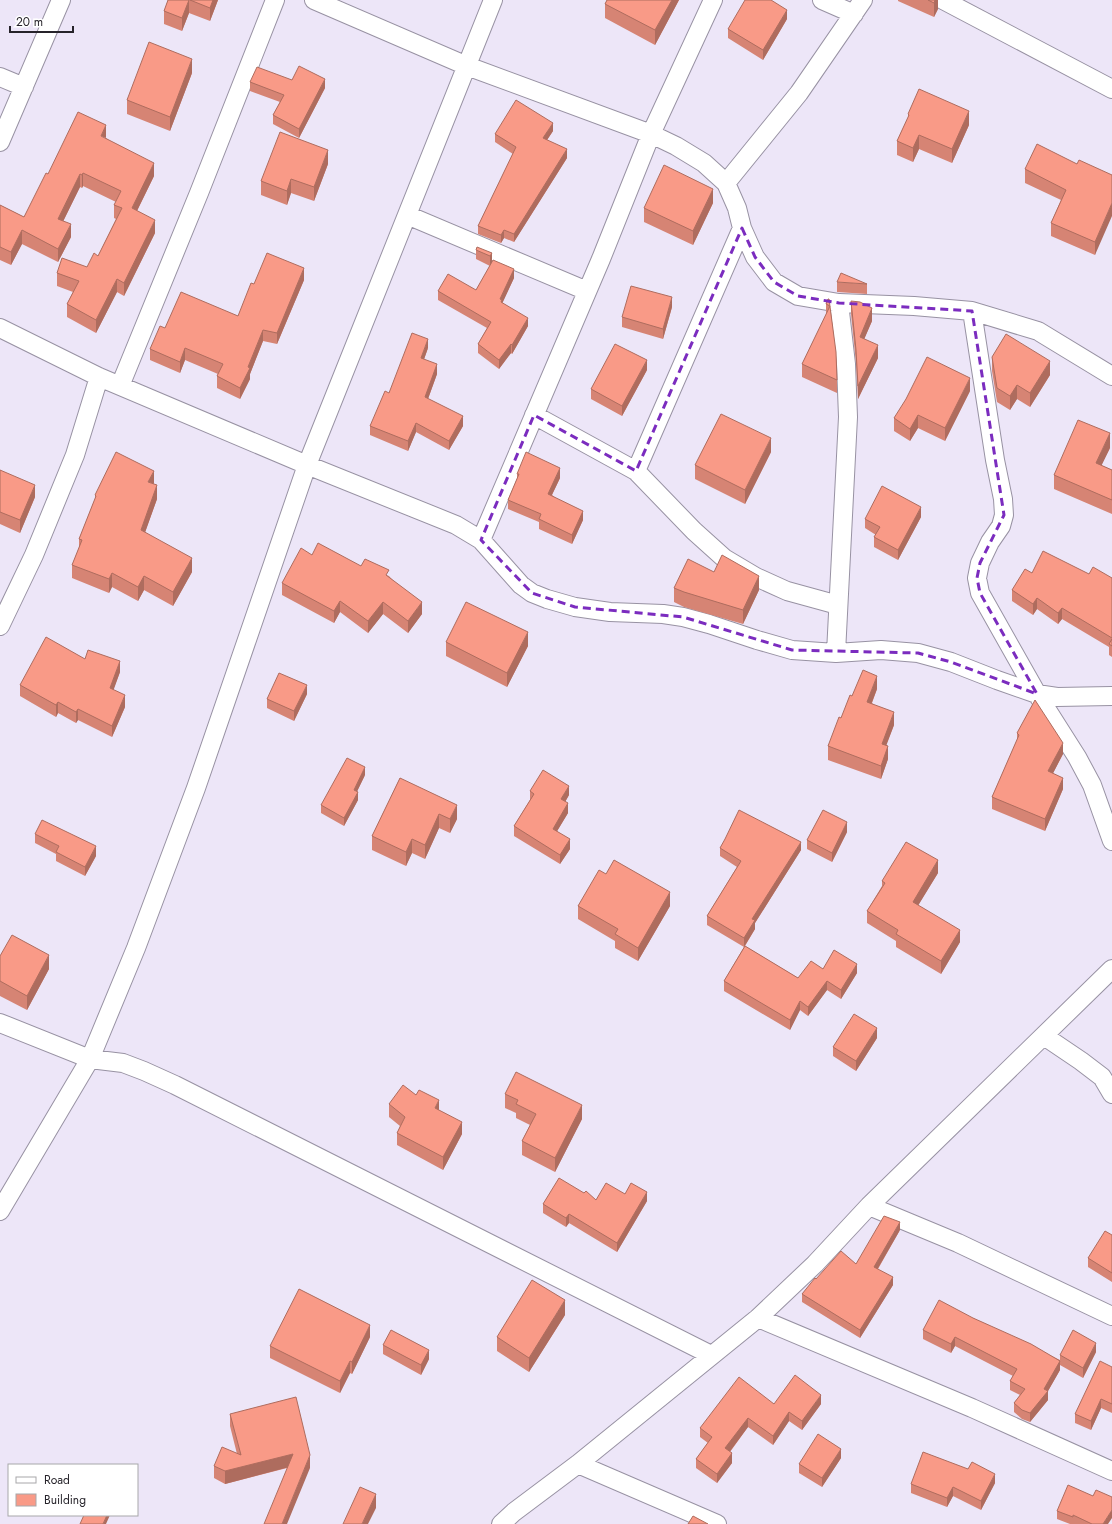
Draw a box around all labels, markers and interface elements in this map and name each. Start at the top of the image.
scale bar [10,8,73,34]
text: 20 m [16,13,43,31]
legend [8,1464,138,1516]
text: Road [44,1471,70,1489]
text: Building [44,1491,86,1509]

